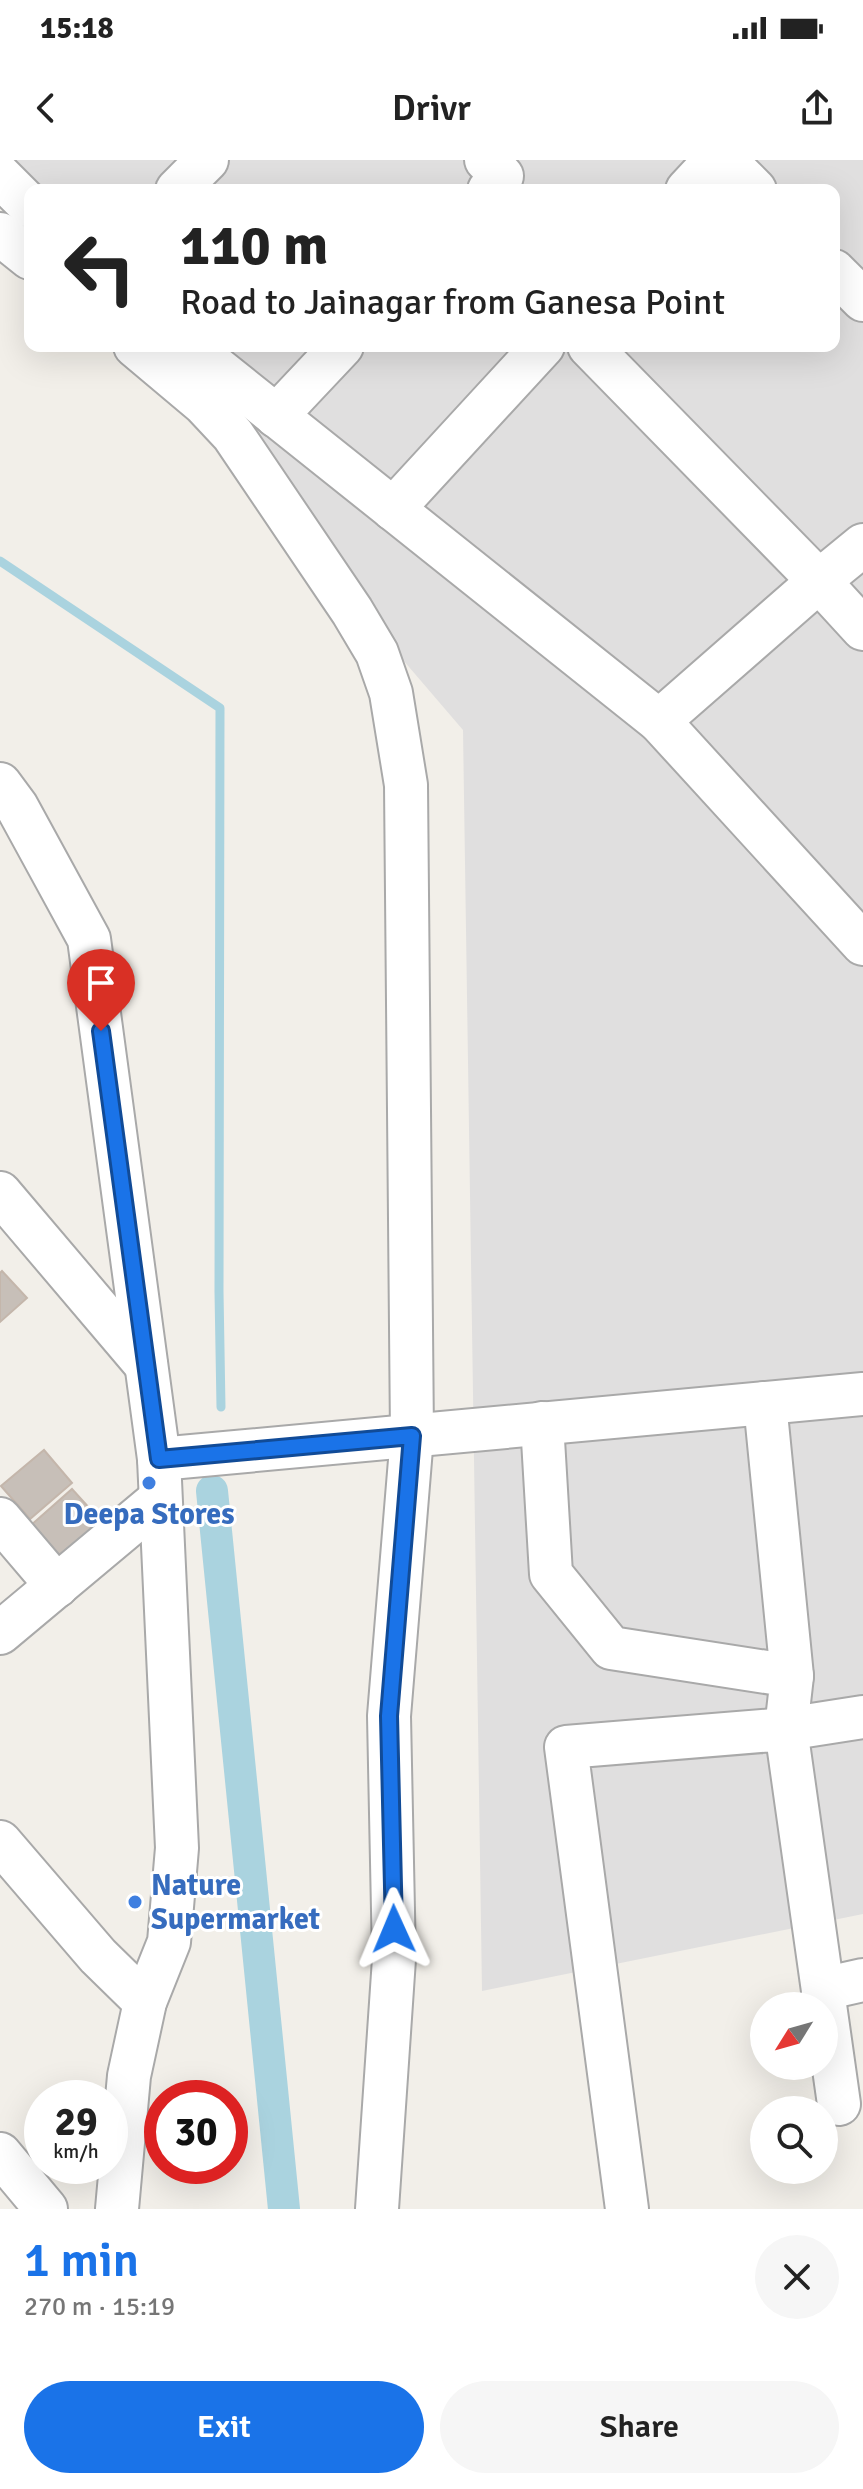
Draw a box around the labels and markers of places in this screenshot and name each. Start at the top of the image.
pin [67,949,135,1031]
marker: Deepa Stores [140,1474,158,1492]
place label: Deepa Stores [64,1496,235,1533]
place label: Nature Supermarket [151,1867,320,1938]
marker: Nature Supermarket [126,1893,144,1911]

